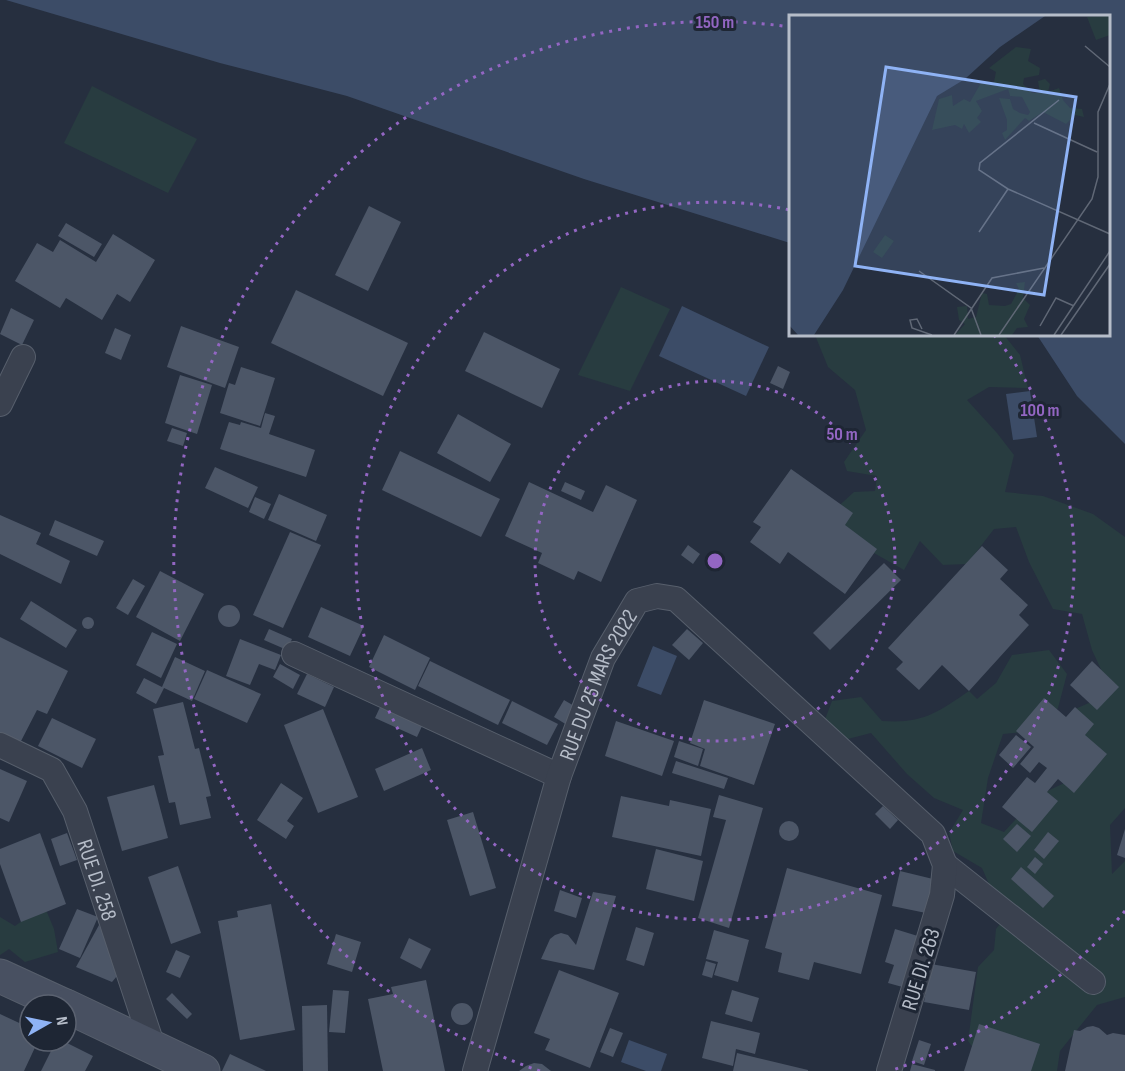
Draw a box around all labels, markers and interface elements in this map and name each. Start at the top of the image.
text: 150 m [696,12,734,33]
inset map [789,15,1110,336]
text: 100 m [1021,400,1060,421]
text: 50 m [826,424,858,445]
centre of rings [705,551,725,571]
street label: RUE DU 25 MARS 2022 [554,605,644,764]
street label: RUE DI. 258 [70,836,122,924]
street label: RUE DI. 263 [896,925,947,1014]
north arrow [18,993,78,1053]
text: N [51,1015,71,1027]

